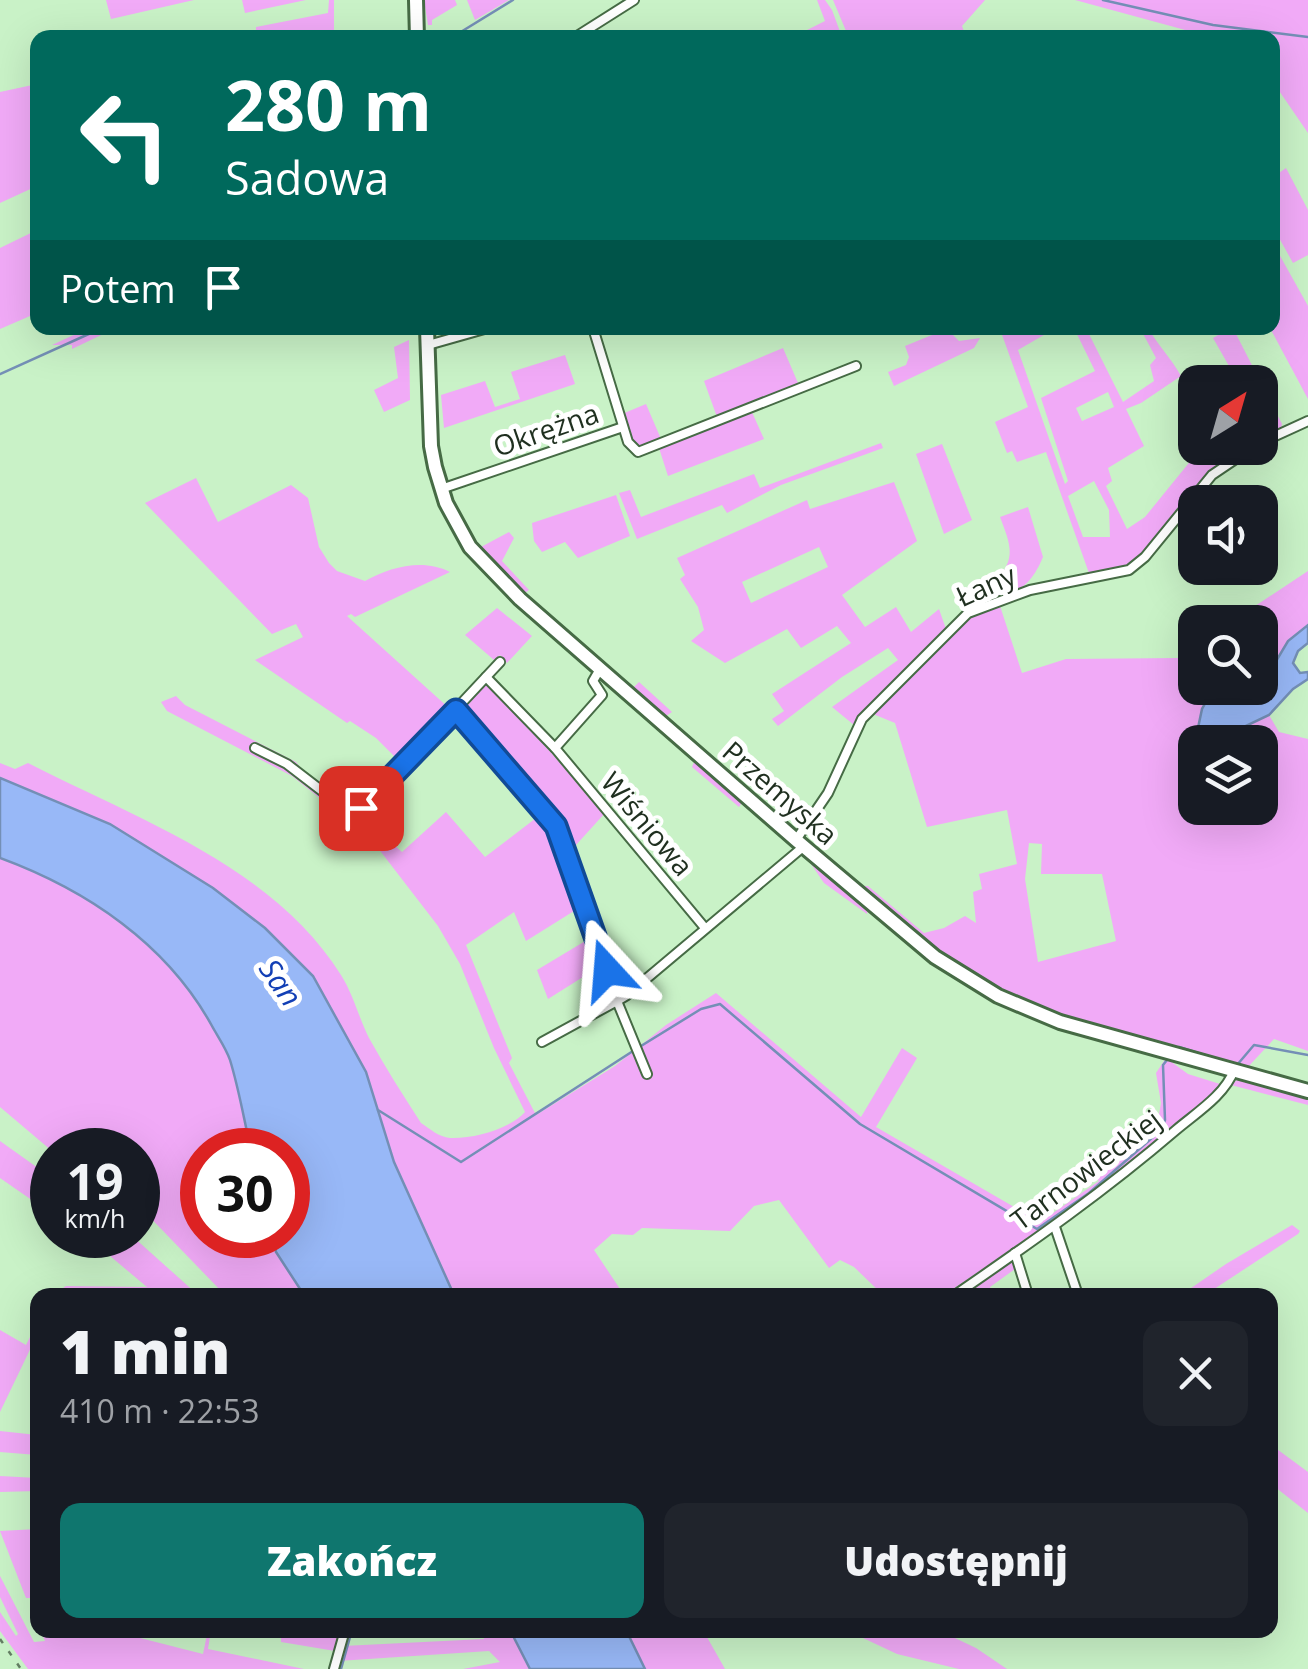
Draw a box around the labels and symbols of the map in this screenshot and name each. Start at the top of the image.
north arrow [1178,365,1278,465]
street label: Okrężna [488,393,604,465]
street label: Łany [950,555,1022,615]
street label: Przemyska [715,732,846,853]
street label: Wiśniowa [593,763,702,883]
pin [319,766,404,851]
position arrow [555,918,659,1022]
water label: San [250,950,312,1014]
street label: Tarnowieckiej [1003,1100,1168,1238]
speed limit sign: 30 [180,1128,310,1258]

